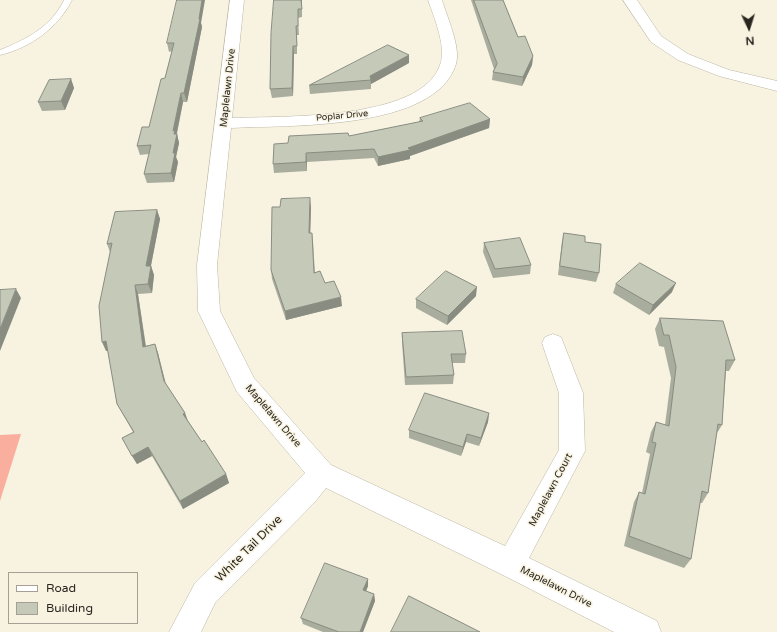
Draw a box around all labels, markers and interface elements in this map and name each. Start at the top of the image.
north arrow [729,8,769,48]
text: N [745,34,755,47]
street label: Maplelawn Drive [218,48,238,128]
street label: Poplar Drive [315,108,369,124]
street label: Maplelawn Drive [243,382,303,450]
street label: Maplelawn Court [527,451,575,529]
street label: White Tail Drive [213,513,285,585]
street label: Maplelawn Drive [518,564,594,610]
legend [8,572,138,624]
text: Road [46,581,76,595]
text: Building [46,601,93,615]

